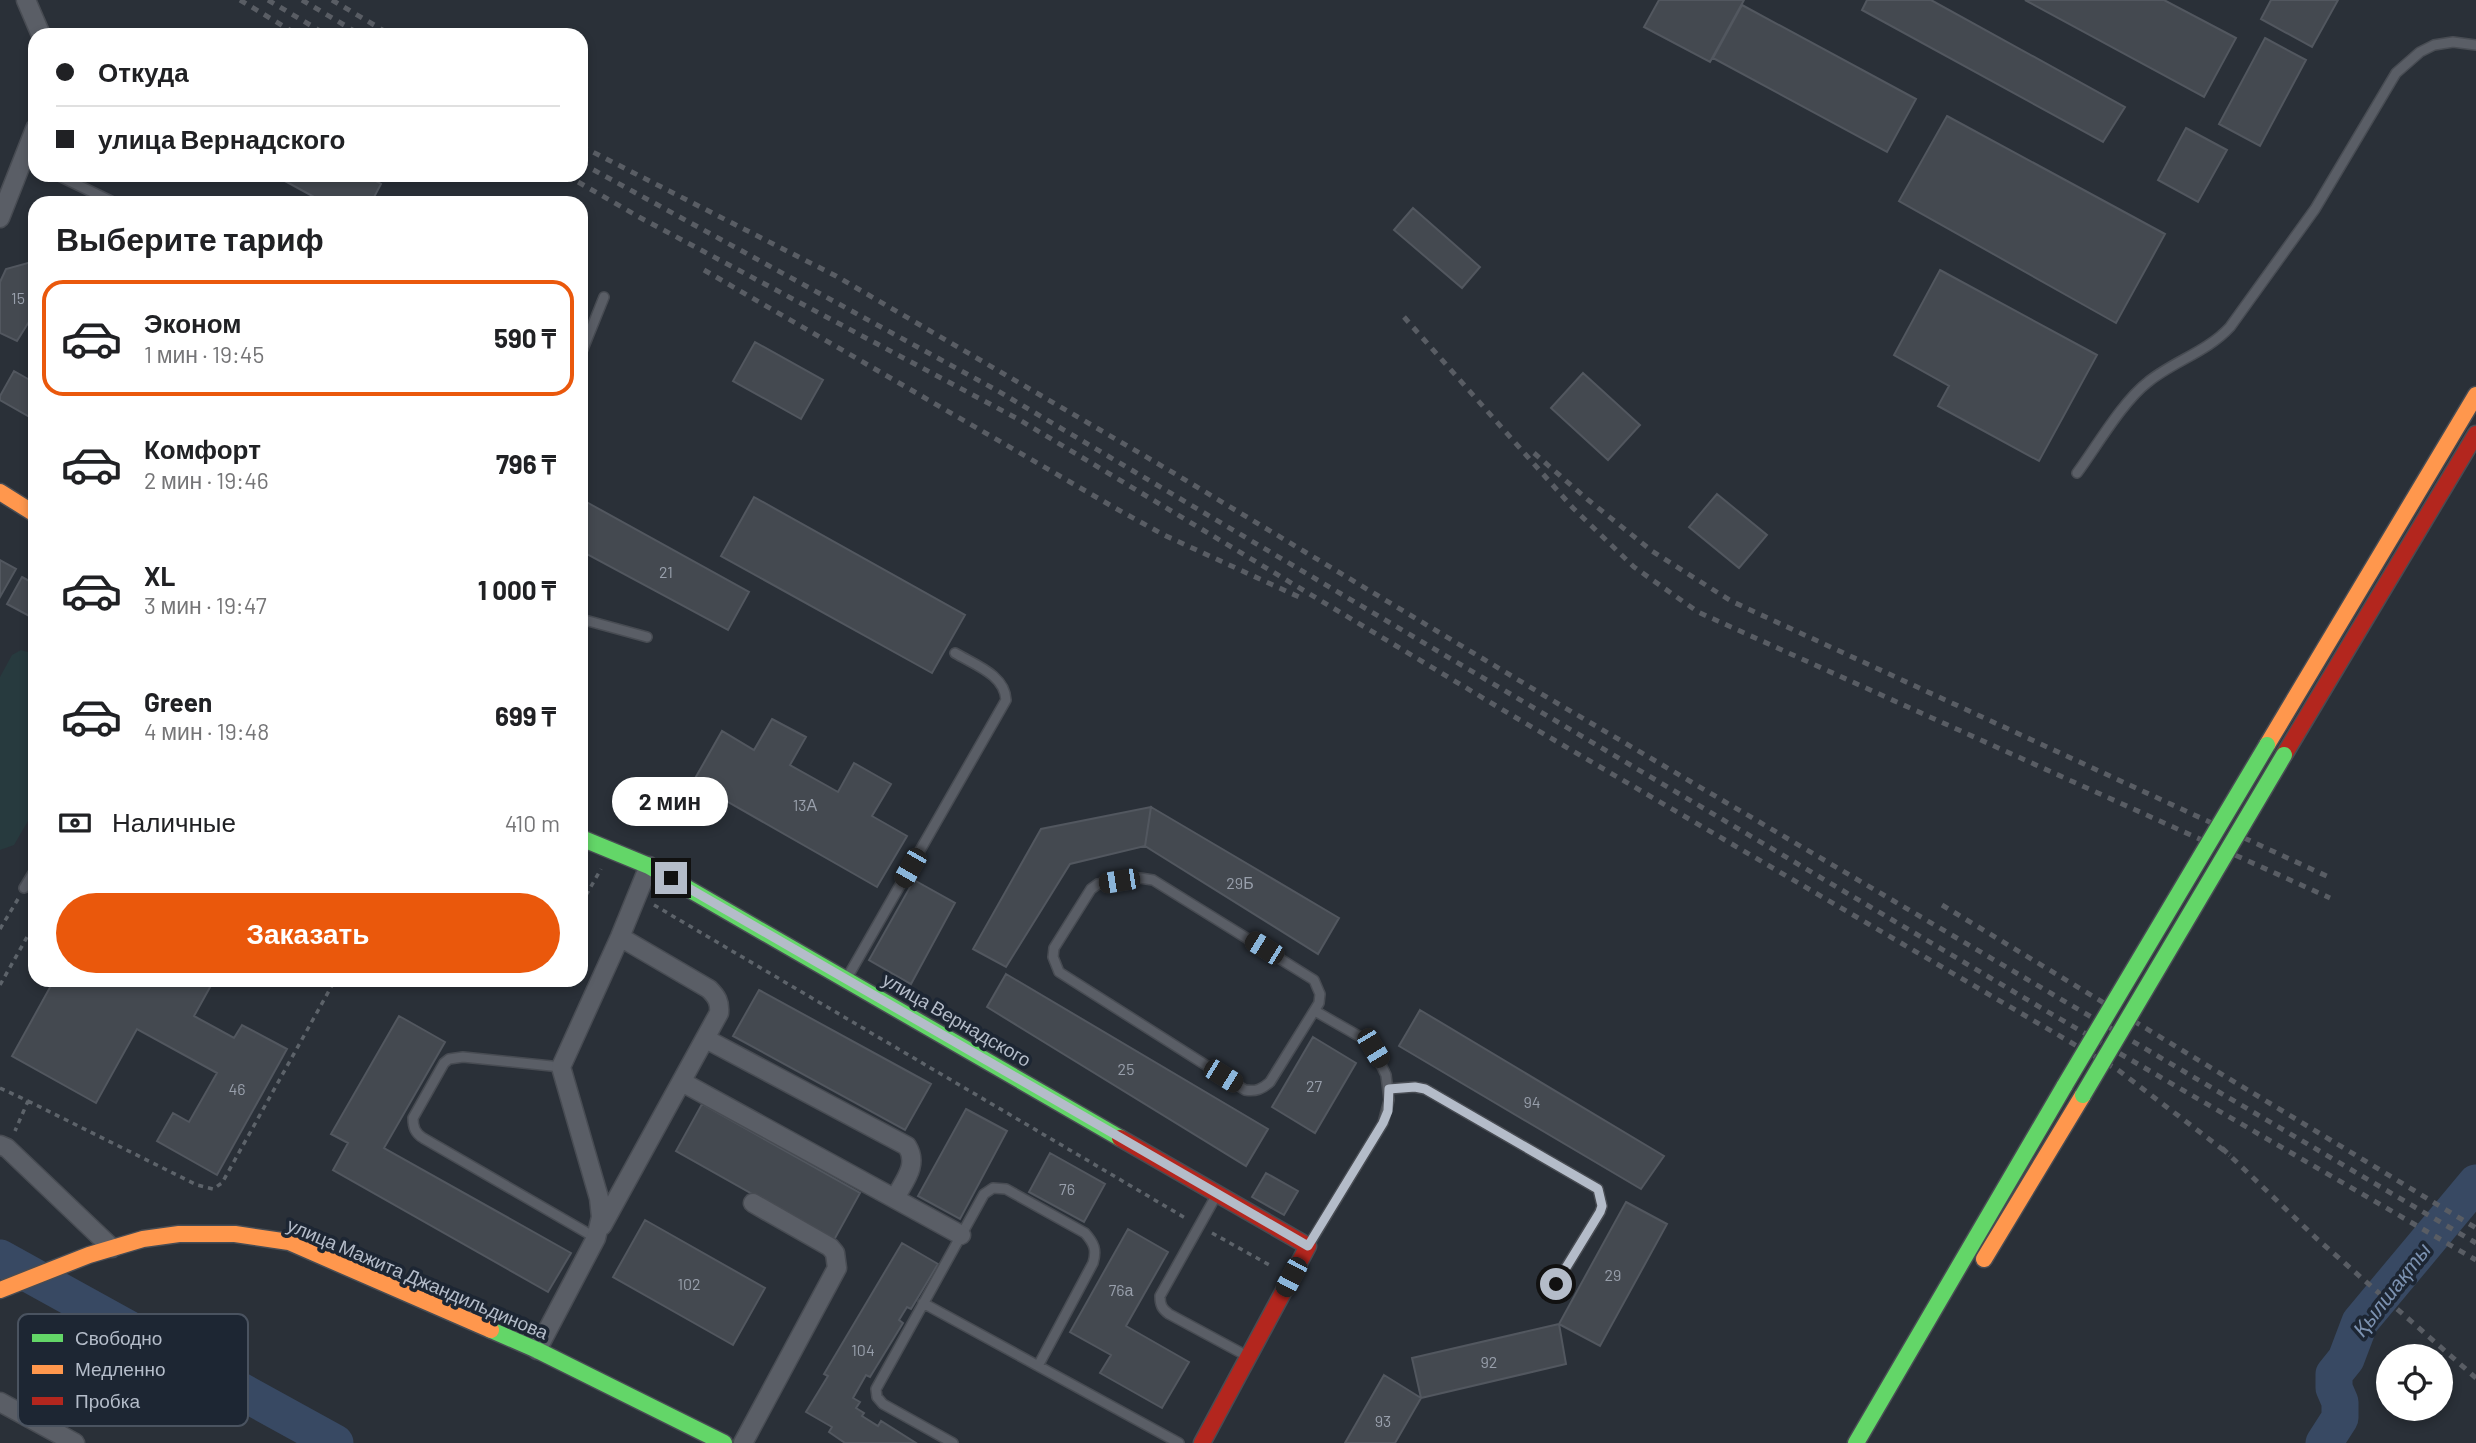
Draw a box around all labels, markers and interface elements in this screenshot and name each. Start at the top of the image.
text: Откуда [98,56,189,87]
text: улица Вернадского [98,123,345,154]
text: Выберите тариф [56,219,324,257]
house number: 15 [11,288,25,307]
icon: car [60,307,123,370]
text: Эконом [144,307,242,338]
text: 590 ₸ [494,322,556,353]
text: 1 мин · 19:45 [144,340,264,368]
icon: car [60,433,123,496]
text: Комфорт [144,433,261,464]
text: 796 ₸ [496,448,556,479]
text: 2 мин · 19:46 [144,466,269,494]
icon: car [60,559,123,622]
text: XL [144,560,175,591]
house number: 21 [659,562,673,581]
text: 1 000 ₸ [478,574,556,605]
text: 3 мин · 19:47 [144,591,267,619]
icon: car [60,685,123,748]
text: Green [144,686,212,717]
text: 699 ₸ [495,700,556,731]
text: 4 мин · 19:48 [144,717,269,745]
callout: 2 мин [613,776,729,826]
text: 2 мин [639,787,701,815]
house number: 13А [793,795,818,814]
icon: cash [56,804,94,842]
text: Наличные [112,806,236,837]
text: 410 m [505,809,560,837]
car [891,845,930,891]
route end [655,862,687,894]
car [1097,867,1142,895]
house number: 29Б [1226,873,1254,892]
button: Заказать [56,893,560,973]
car [1241,928,1288,968]
street label: улица Вернадского [879,967,1035,1071]
car [1354,1025,1393,1071]
car [1200,1056,1247,1096]
house number: 25 [1118,1059,1134,1078]
house number: 27 [1306,1076,1322,1095]
house number: 46 [228,1079,246,1098]
house number: 94 [1523,1092,1541,1111]
house number: 76 [1059,1179,1075,1198]
street label: улица Мажита Джандильдинова [284,1212,552,1344]
water label: Қылшақты [2347,1237,2436,1341]
car [1272,1254,1311,1300]
house number: 29 [1605,1265,1621,1284]
route start [1540,1268,1572,1300]
house number: 102 [677,1274,701,1293]
house number: 76а [1109,1280,1133,1299]
legend [18,1314,248,1426]
text: Свободно [75,1326,162,1349]
house number: 104 [851,1340,875,1359]
map controls [2376,1344,2453,1421]
button: locate [2376,1344,2453,1421]
house number: 92 [1481,1352,1497,1371]
text: Медленно [75,1357,165,1380]
text: Пробка [75,1389,140,1412]
house number: 93 [1375,1411,1391,1430]

